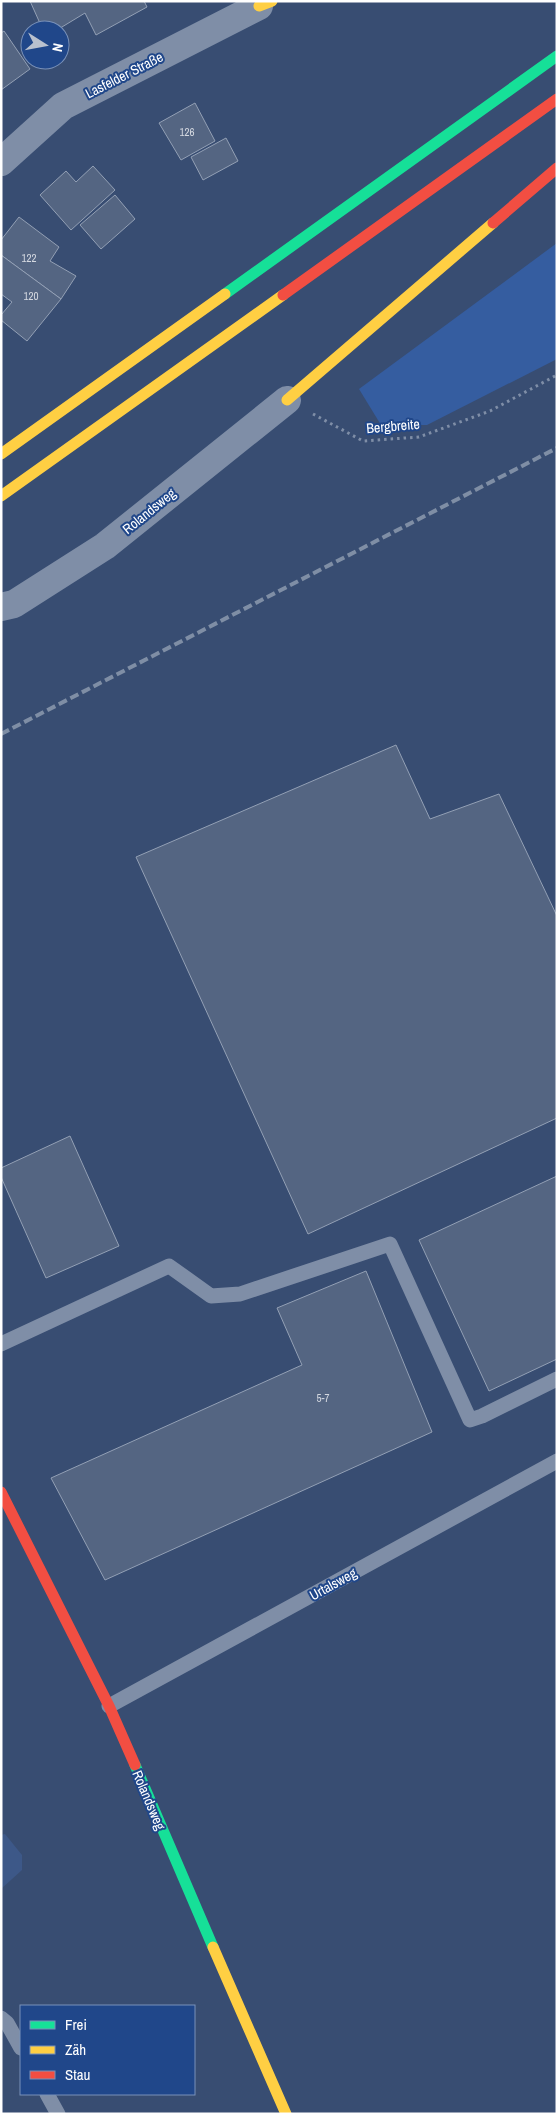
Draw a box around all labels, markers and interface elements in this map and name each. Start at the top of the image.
north arrow [20,20,70,70]
text: N [48,42,67,53]
street label: Lasfelder Straße [82,48,166,102]
house number: 126 [179,125,195,139]
house number: 122 [21,251,37,265]
house number: 120 [23,289,39,303]
street label: Bergbreite [366,415,420,437]
street label: Rolandsweg [119,484,180,538]
house number: 5-7 [316,1391,330,1405]
street label: Urtalsweg [306,1563,360,1604]
street label: Rolandsweg [128,1767,170,1833]
legend [20,2005,195,2095]
text: Frei [65,2014,87,2035]
text: Zäh [65,2039,86,2060]
text: Stau [65,2064,90,2085]

